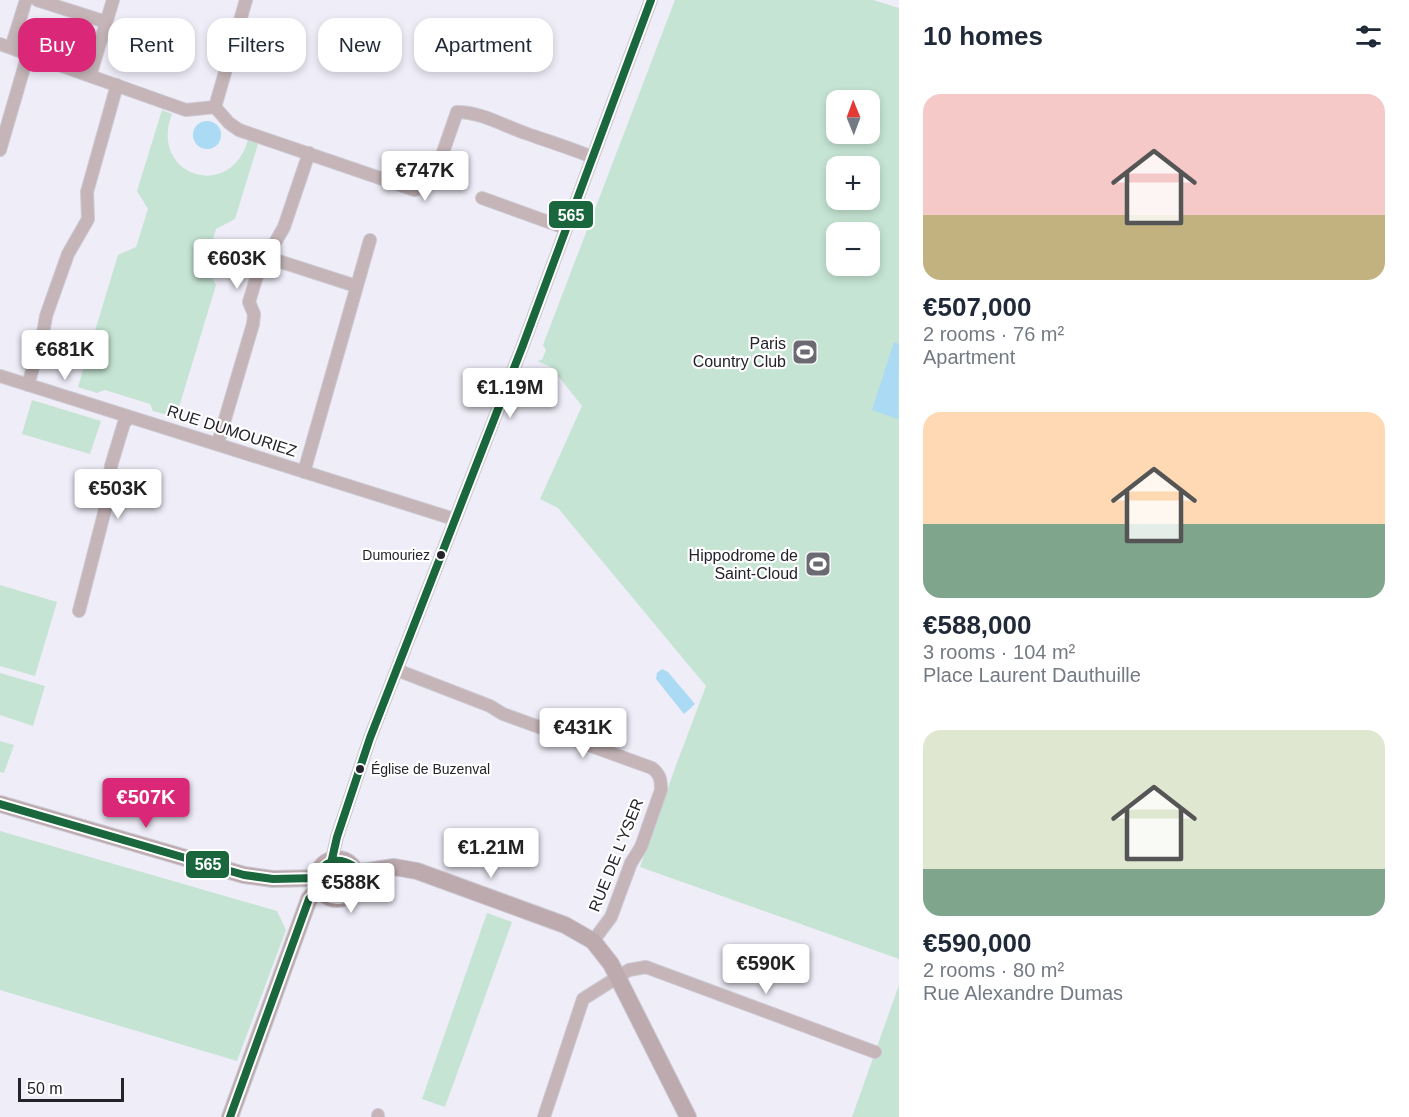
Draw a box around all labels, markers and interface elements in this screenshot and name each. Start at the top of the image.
chip: Buy [18,18,96,72]
chip: Rent [108,18,195,72]
chip: Filters [207,18,306,72]
chip: New [318,18,402,72]
chip: Apartment [414,18,553,72]
icon: filters [1352,20,1385,53]
text: 10 homes [923,21,1043,51]
north arrow [826,90,880,144]
map controls [826,90,880,276]
icon: home [1100,133,1208,241]
pin: €747K [383,151,467,202]
button: + [826,156,880,210]
text: €747K [396,159,454,181]
line badge: 565 [548,200,594,229]
text: 565 [558,207,584,224]
button: − [826,222,880,276]
pin: €603K [195,239,279,290]
text: €603K [208,247,266,269]
text: €507,000 [923,292,1031,322]
text: 2 rooms · 76 m² [923,323,1064,345]
pin: €681K [23,330,107,381]
place label: Paris Country Club [693,335,786,370]
sports icon: Paris Country Club [790,337,820,367]
text: €681K [36,338,94,360]
text: Apartment [923,346,1015,368]
pin: €1.19M [461,368,559,419]
text: €1.19M [477,376,543,398]
street label: RUE DUMOURIEZ [165,402,299,460]
icon: home [1100,451,1208,559]
pin: €503K [76,469,160,520]
text: €503K [89,477,147,499]
place label: Dumouriez [362,547,430,563]
place label: Hippodrome de Saint-Cloud [689,547,798,582]
marker: Dumouriez [435,549,447,561]
sports icon: Hippodrome de Saint-Cloud [803,549,833,579]
text: €588,000 [923,610,1031,640]
text: 3 rooms · 104 m² [923,641,1075,663]
text: Place Laurent Dauthuille [923,664,1141,686]
pin: €431K [541,708,625,759]
text: €431K [554,716,612,738]
place label: Église de Buzenval [371,761,490,777]
marker: Église de Buzenval [354,763,366,775]
icon: home [1100,769,1208,877]
pin: €507K [104,778,188,829]
text: €507K [117,786,175,808]
street label: RUE DE L'YSER [586,796,646,914]
pin: €1.21M [442,828,540,879]
text: €1.21M [458,836,524,858]
line badge: 565 [185,850,230,879]
text: 565 [195,856,221,873]
pin: €588K [309,863,393,914]
text: €588K [322,871,380,893]
text: €590,000 [923,928,1031,958]
pin: €590K [724,944,808,995]
text: €590K [737,952,795,974]
text: 2 rooms · 80 m² [923,959,1064,981]
text: Rue Alexandre Dumas [923,982,1123,1004]
scale bar [18,1075,124,1102]
text: 50 m [27,1080,63,1097]

